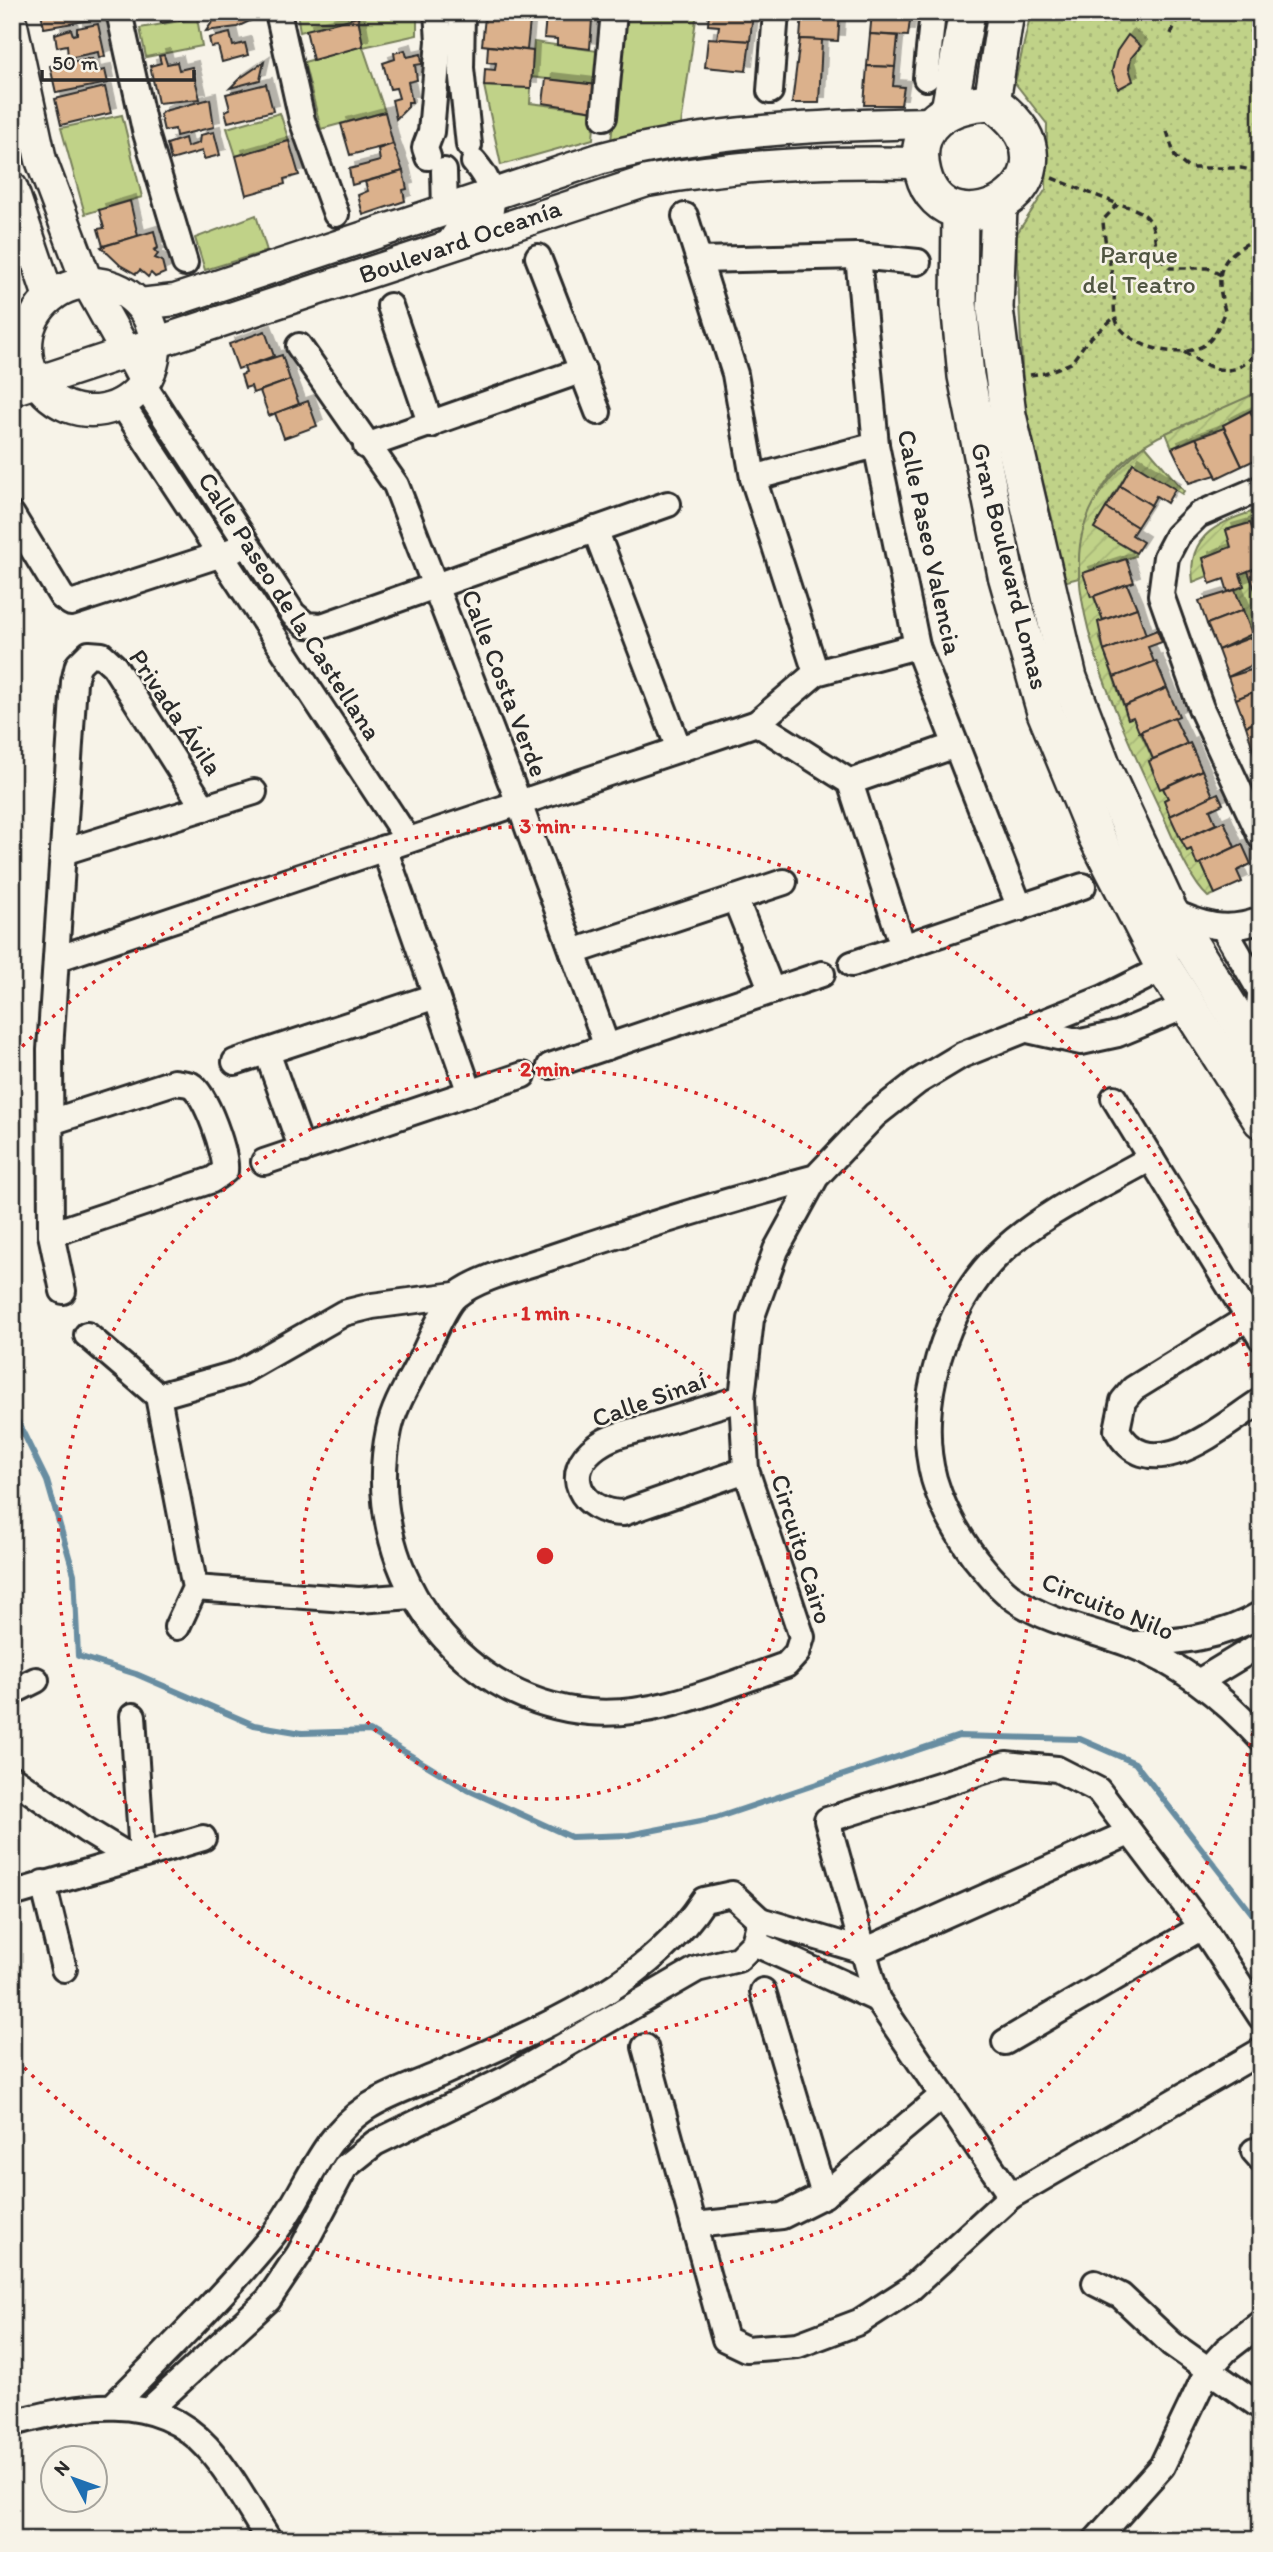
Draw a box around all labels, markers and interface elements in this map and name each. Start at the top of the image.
scale bar [42,38,194,82]
text: 50 m [52,50,99,75]
street label: Boulevard Oceanía [355,191,566,291]
park label: Parque del Teatro [1082,238,1196,300]
street label: Calle Paseo Valencia [890,426,970,658]
street label: Gran Boulevard Lomas [964,439,1056,693]
street label: Calle Paseo de la Castellana [191,466,389,746]
street label: Calle Costa Verde [455,585,555,781]
street label: Privada Ávila [122,643,230,781]
text: 3 min [520,813,571,838]
text: 2 min [520,1056,571,1081]
text: 1 min [521,1300,570,1325]
street label: Calle Sinaí [587,1363,711,1434]
street label: Circuito Cairo [764,1470,840,1628]
centre of rings [533,1544,557,1568]
street label: Circuito Nilo [1037,1565,1179,1647]
north arrow [38,2444,108,2514]
text: N [49,2456,74,2481]

